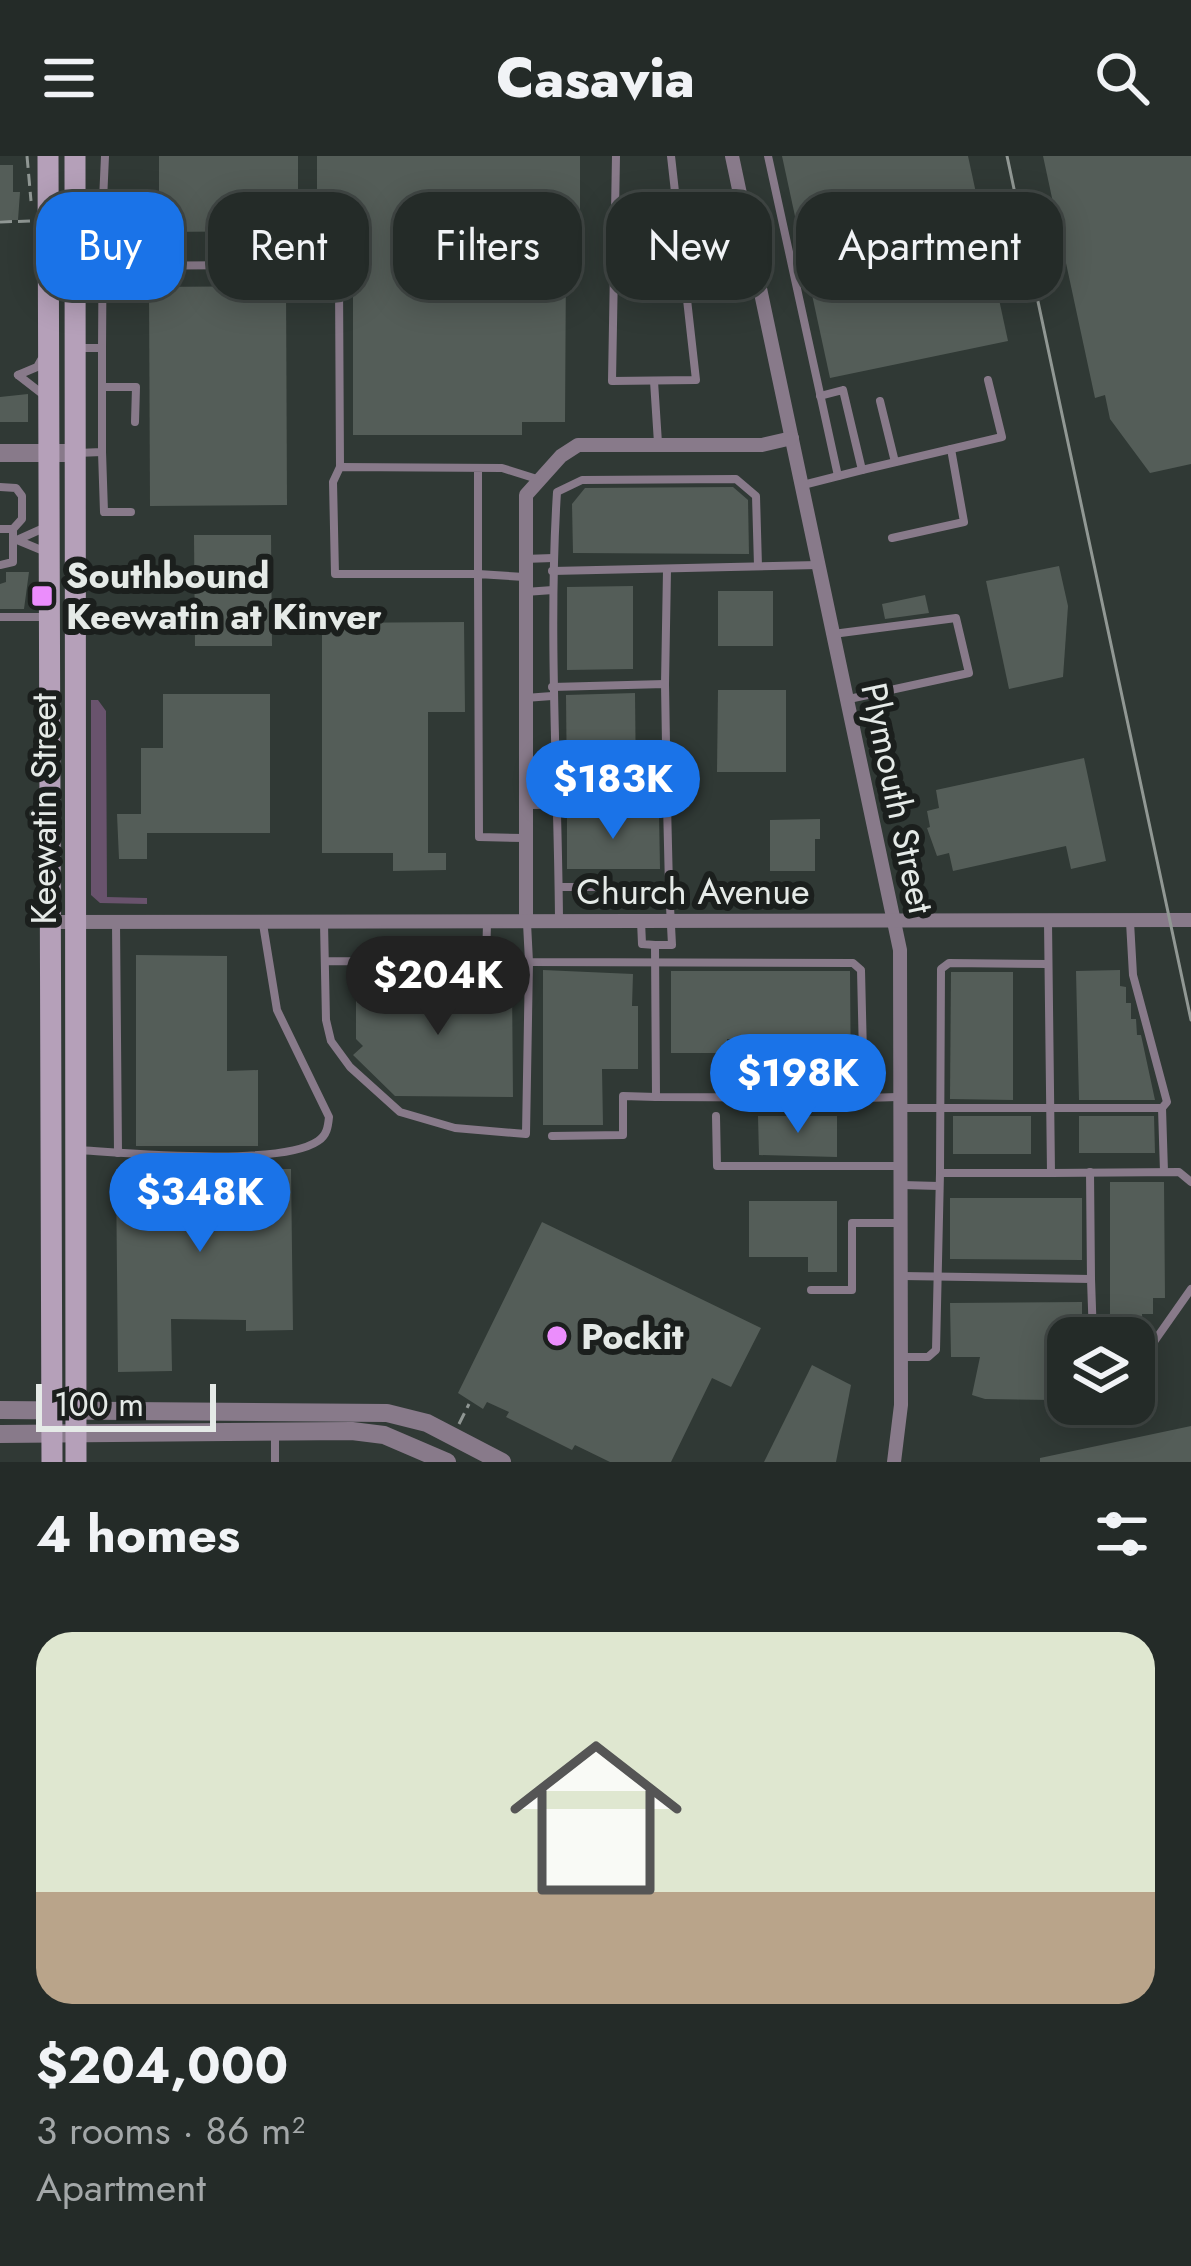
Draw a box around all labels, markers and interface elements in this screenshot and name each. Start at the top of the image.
text: Casavia [496,39,695,117]
icon: menu [36,45,102,111]
icon: search [1089,45,1155,111]
chip: Buy [36,192,184,300]
chip: Rent [208,192,369,300]
chip: Filters [393,192,582,300]
chip: New [606,192,772,300]
chip: Apartment [796,192,1063,300]
place label: Southbound Keewatin at Kinver [66,549,382,642]
marker: Southbound Keewatin at Kinver [29,583,55,609]
street label: Plymouth Street [848,678,948,919]
street label: Keewatin Street [17,693,69,925]
pin: $183K [529,740,697,842]
text: $183K [553,750,673,807]
street label: Church Avenue [576,865,810,917]
pin: $204K [354,936,522,1038]
text: $204K [373,946,503,1003]
pin: $198K [714,1034,882,1136]
text: $198K [737,1044,859,1101]
pin: $348K [116,1153,284,1255]
text: $348K [136,1163,264,1220]
place label: Pockit [581,1310,684,1362]
map controls [1047,1317,1155,1425]
button: layers [1047,1317,1155,1425]
marker: Pockit [544,1323,570,1349]
scale bar [36,1378,216,1431]
text: 100 m [54,1381,144,1428]
text: 4 homes [36,1497,240,1571]
icon: filters [1089,1501,1155,1567]
icon: home [488,1710,704,1926]
text: $204,000 [36,2028,288,2102]
text: 3 rooms · 86 m² [36,2102,305,2159]
text: Apartment [36,2159,206,2216]

